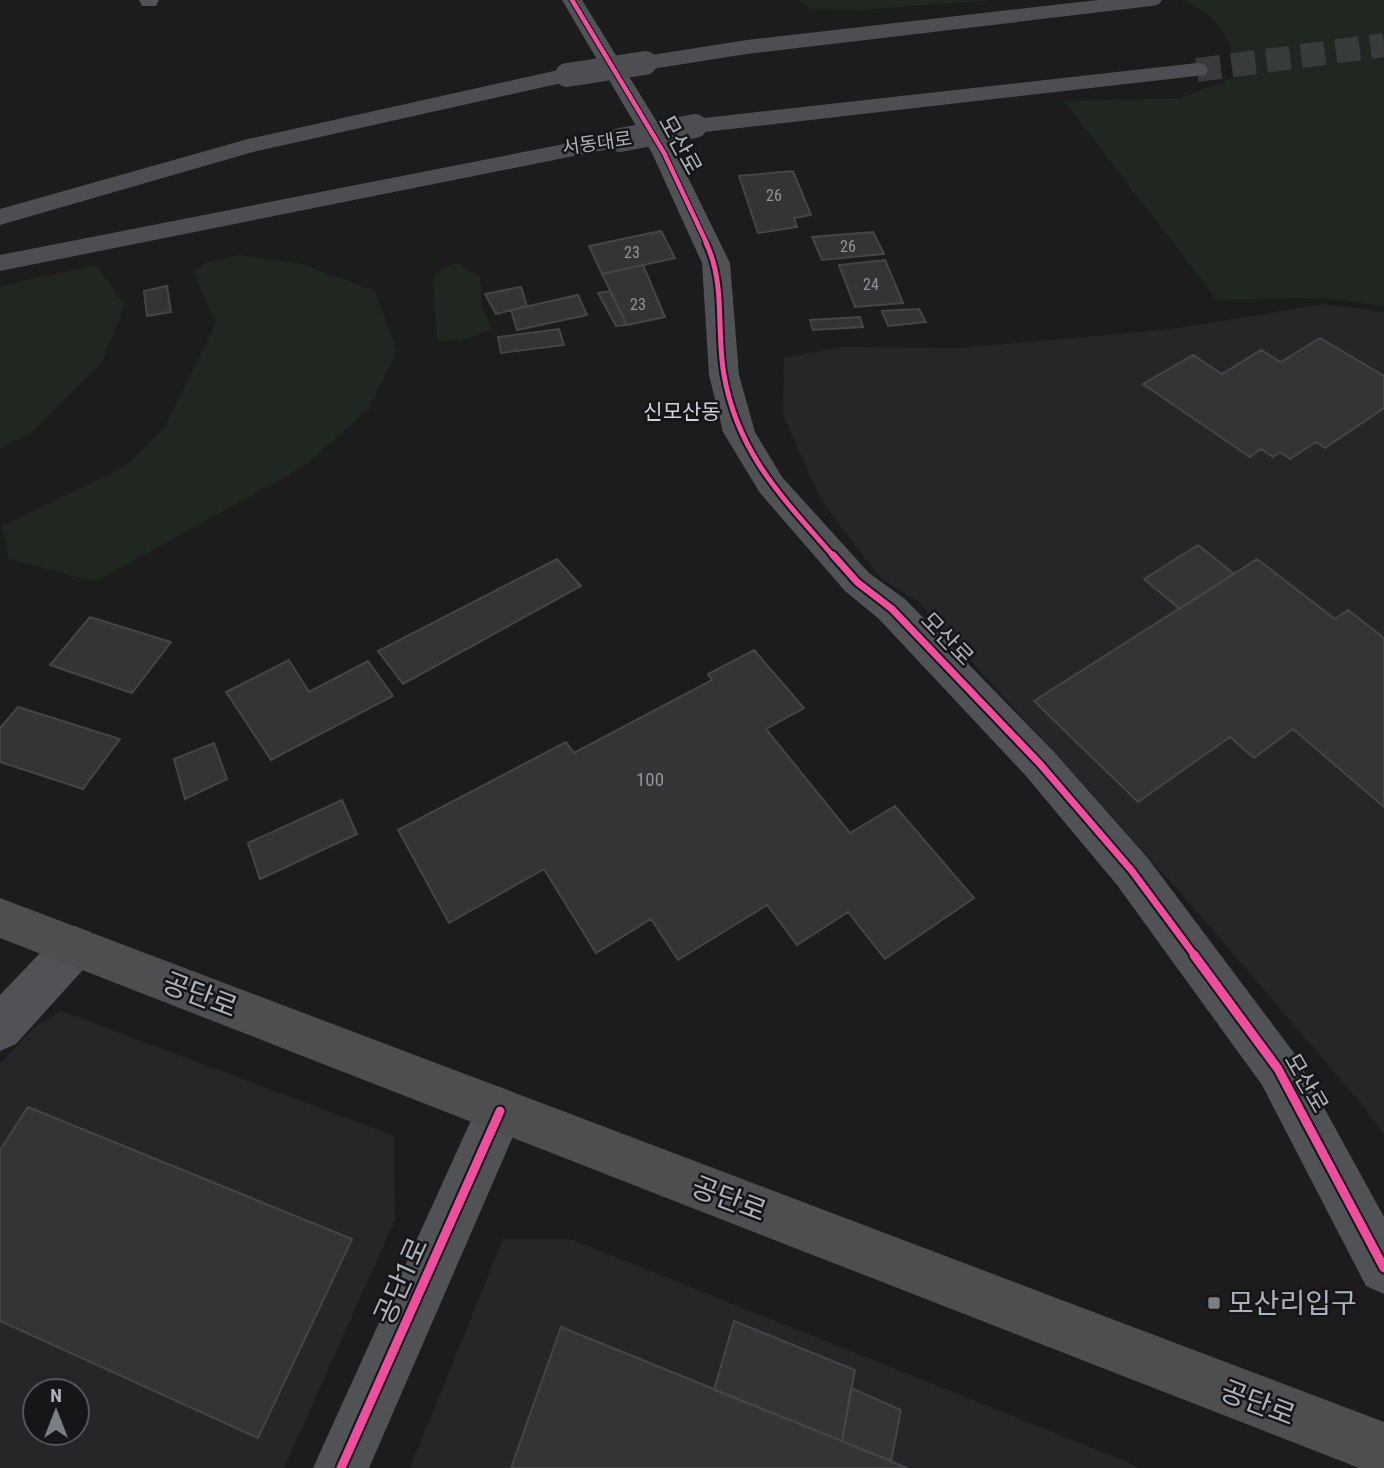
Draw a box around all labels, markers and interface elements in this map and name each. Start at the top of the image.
street label: 모산로 [653,111,707,179]
street label: 서동대로 [561,127,633,159]
house number: 26 [766,186,782,205]
house number: 26 [840,237,856,256]
house number: 23 [624,243,640,262]
house number: 24 [863,275,879,294]
house number: 23 [630,295,646,314]
district label: 신모산동 [643,400,721,424]
street label: 모산로 [915,607,979,671]
house number: 100 [636,768,664,791]
street label: 공단로 [158,966,242,1024]
street label: 모산로 [1278,1049,1334,1117]
street label: 공단로 [687,1170,771,1228]
street label: 공단1로 [367,1233,435,1329]
place label: 모산리입구 [1228,1287,1357,1320]
marker: 모산리입구 [1206,1295,1222,1311]
street label: 공단로 [1216,1374,1300,1432]
north arrow [21,1377,91,1447]
text: N [50,1384,62,1407]

